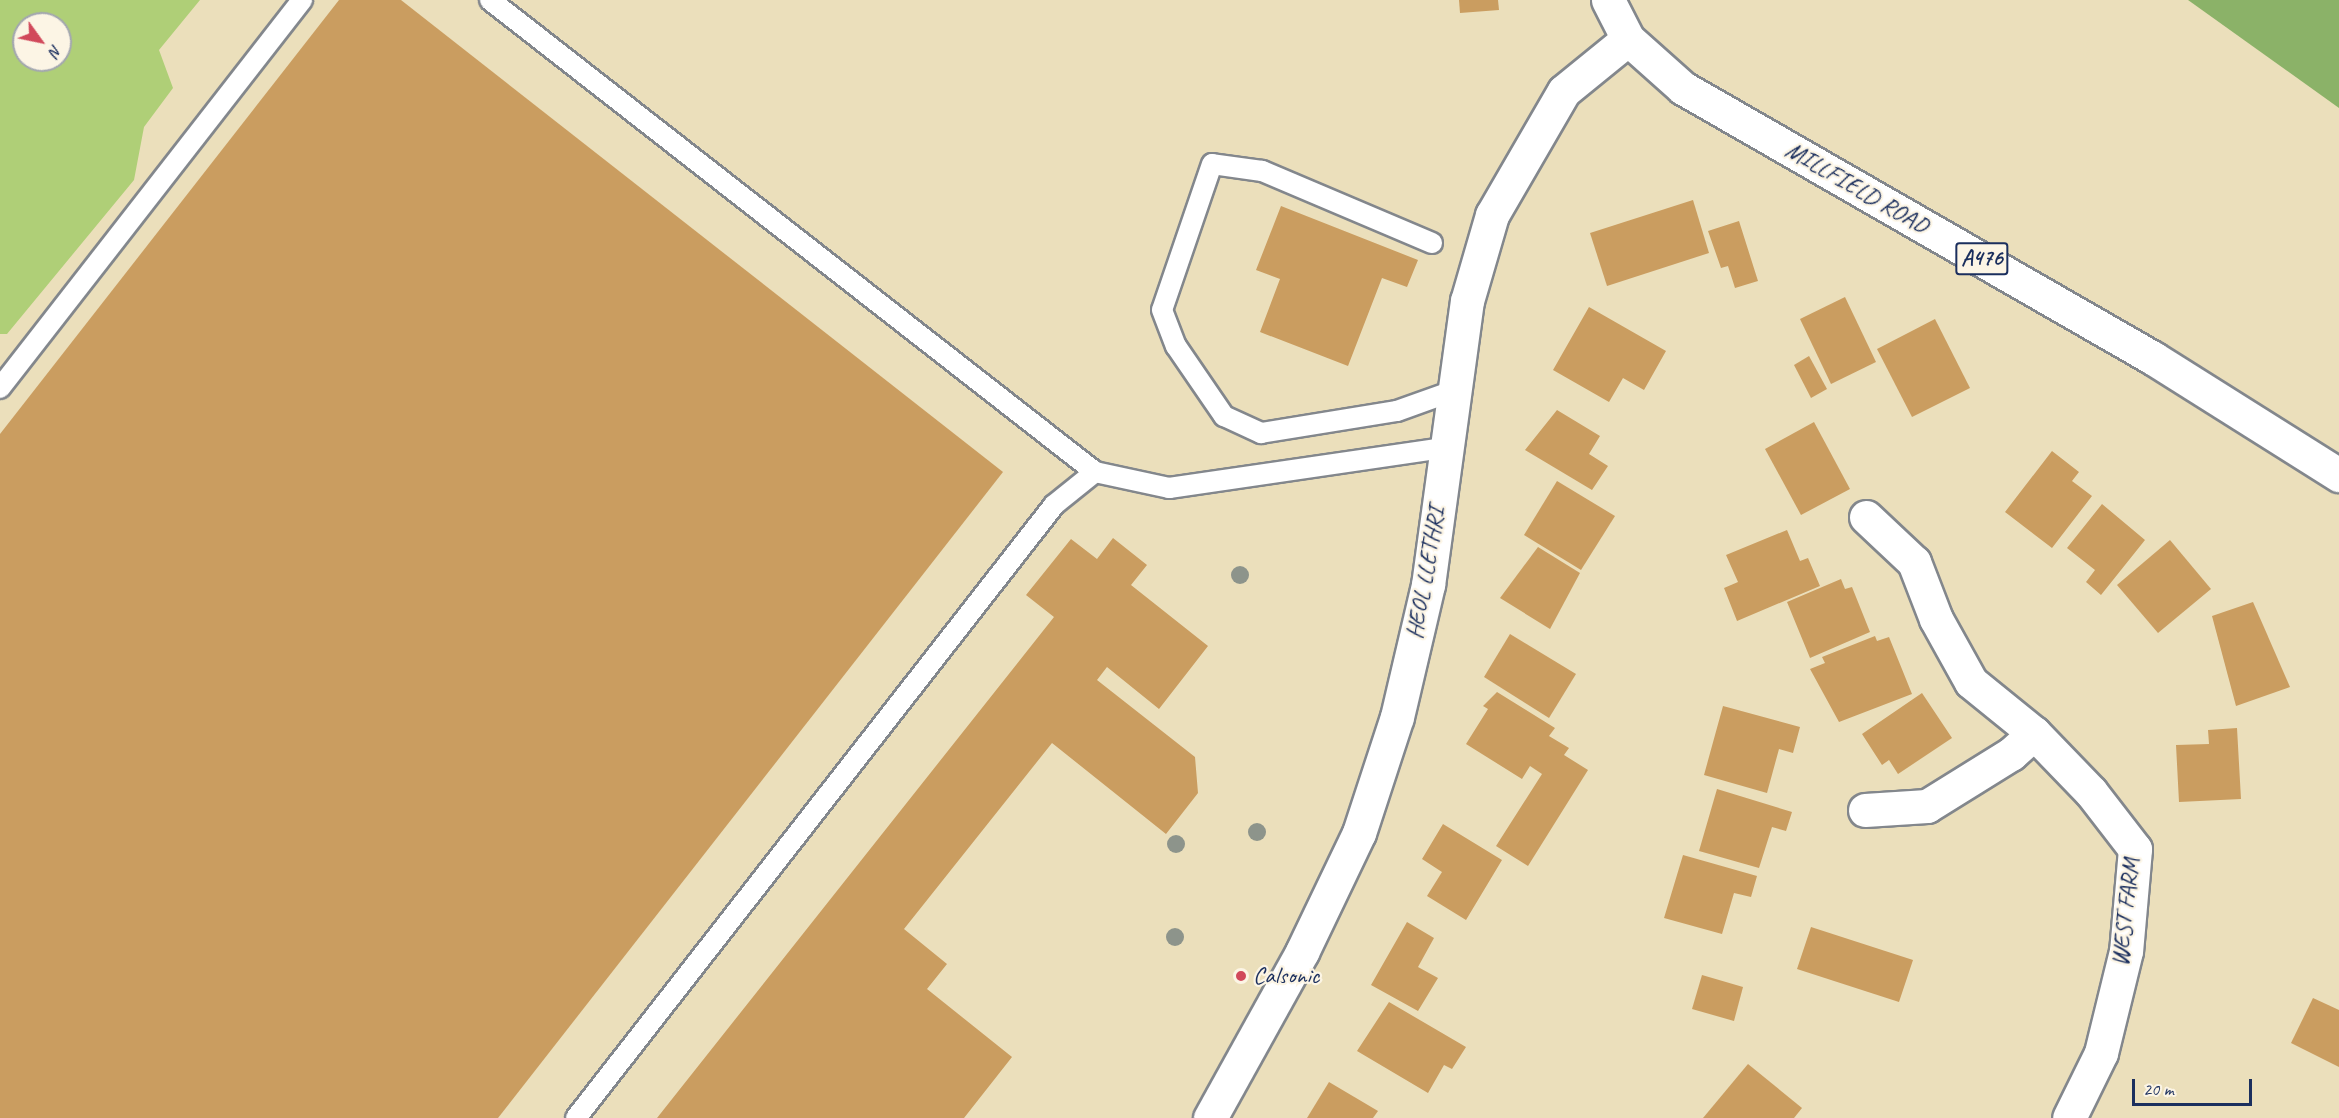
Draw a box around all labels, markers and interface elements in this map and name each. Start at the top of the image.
north arrow [12,12,72,72]
text: N [44,41,67,60]
street label: MILLFIELD ROAD [1780,135,1934,241]
road number: A476 [1955,240,2009,278]
street label: HEOL LLETHRI [1400,505,1452,641]
street label: WEST FARM [2106,856,2146,968]
place label: Calsonic [1253,962,1319,990]
marker: Calsonic [1234,969,1248,983]
scale bar [2135,1067,2255,1105]
text: 20 m [2143,1078,2174,1100]

